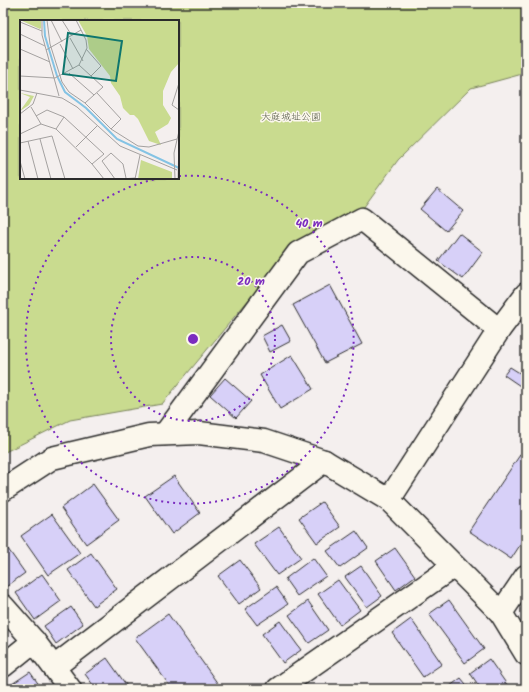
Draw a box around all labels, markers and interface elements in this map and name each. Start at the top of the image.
inset map [20,20,179,179]
park label: 大庭城址公園 [261,109,321,125]
text: 40 m [295,214,323,233]
text: 20 m [237,272,265,291]
centre of rings [186,332,200,346]

